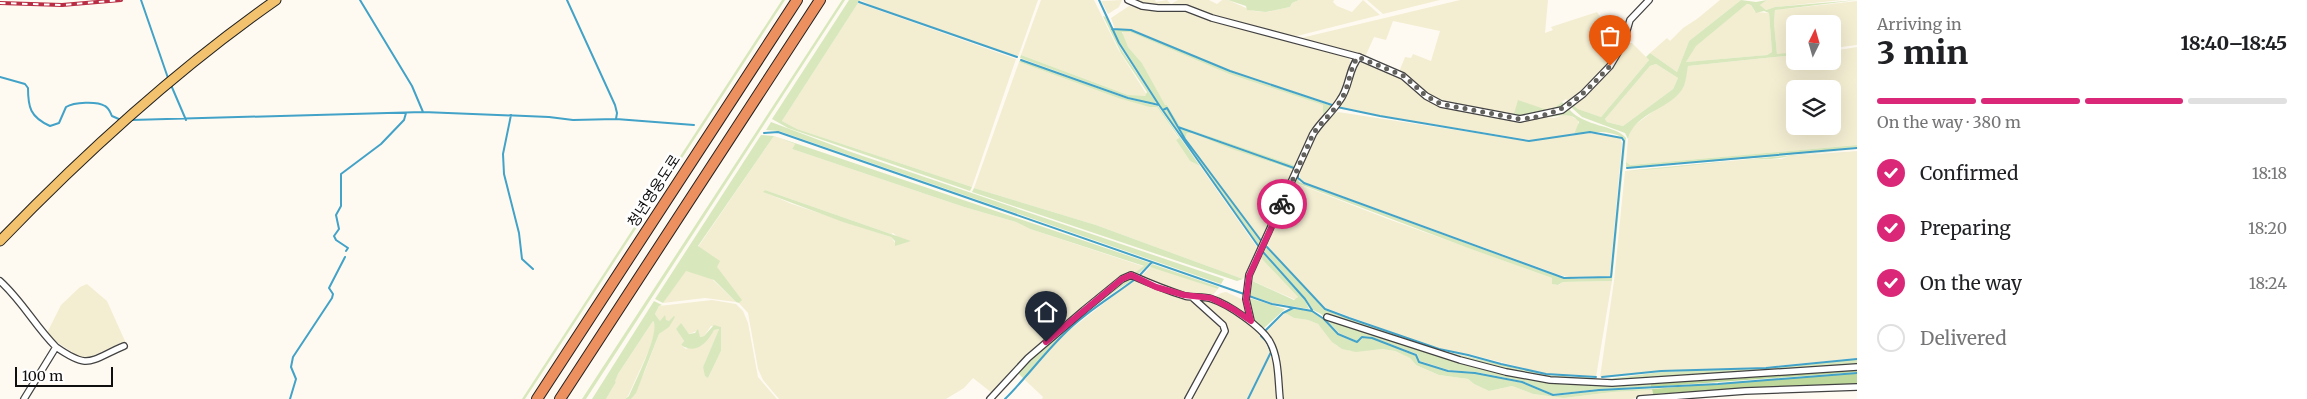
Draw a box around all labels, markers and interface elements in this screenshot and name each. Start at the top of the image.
text: Arriving in [1877,14,1962,34]
pin [1589,15,1631,66]
north arrow [1786,15,1841,70]
map controls [1786,15,1841,135]
icon: bag [1596,22,1624,50]
text: 18:40–18:45 [2180,31,2287,55]
text: 3 min [1877,33,1968,73]
button: layers [1786,80,1841,135]
text: On the way · 380 m [1877,112,2021,132]
street label: 청년영웅도로 [623,151,684,231]
icon: check [1877,159,1905,187]
text: Confirmed [1920,161,2018,185]
text: 18:18 [2252,163,2287,183]
courier [1257,179,1307,229]
icon: bike [1268,190,1296,218]
icon: check [1877,214,1905,242]
text: Preparing [1920,216,2011,240]
text: 18:20 [2248,218,2287,238]
icon: check [1877,269,1905,297]
text: On the way [1920,271,2022,295]
text: 18:24 [2249,273,2287,293]
pin [1025,291,1067,342]
icon: home [1032,298,1060,326]
text: Delivered [1920,326,2007,350]
scale bar [15,364,112,387]
text: 100 m [22,367,63,385]

